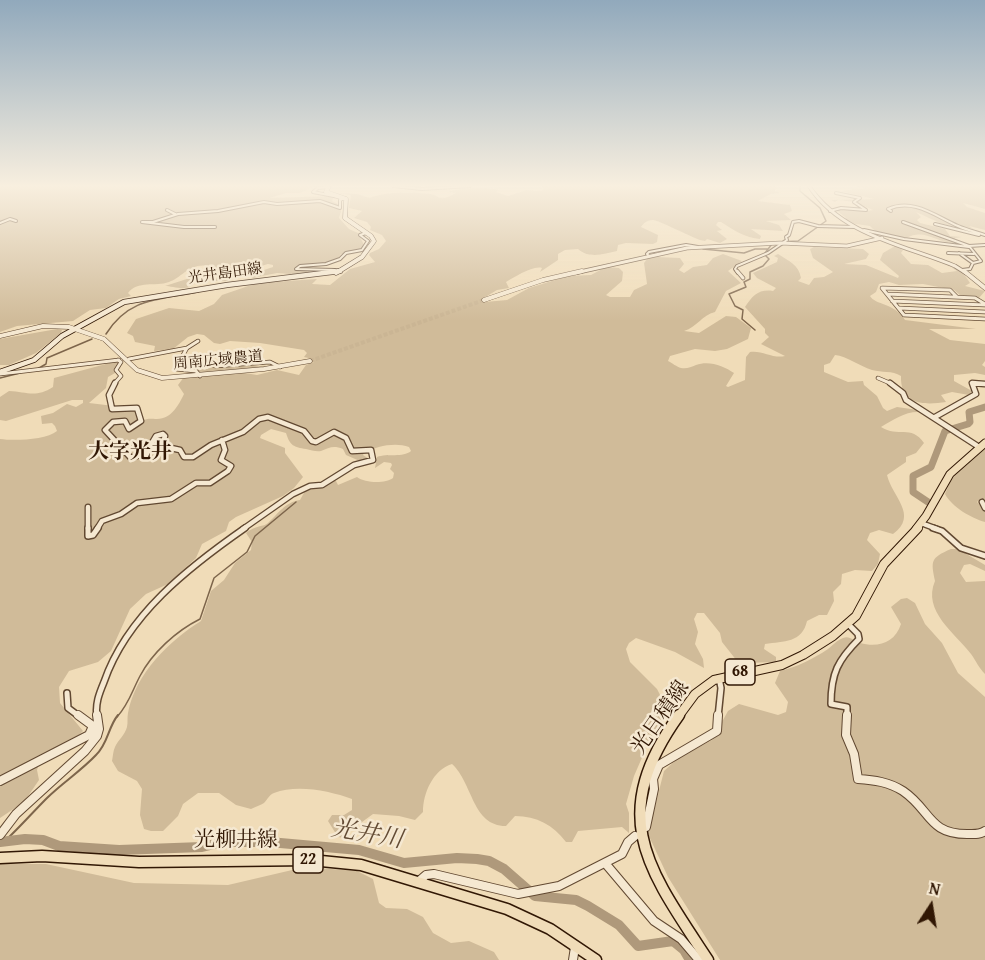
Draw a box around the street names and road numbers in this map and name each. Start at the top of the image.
street label: 光井島田線 [187,260,263,288]
street label: 周南広域農道 [172,348,264,374]
road number: 68 [725,659,755,685]
street label: 光日積線 [627,676,695,760]
street label: 光柳井線 [194,828,278,854]
road number: 22 [293,847,323,873]

